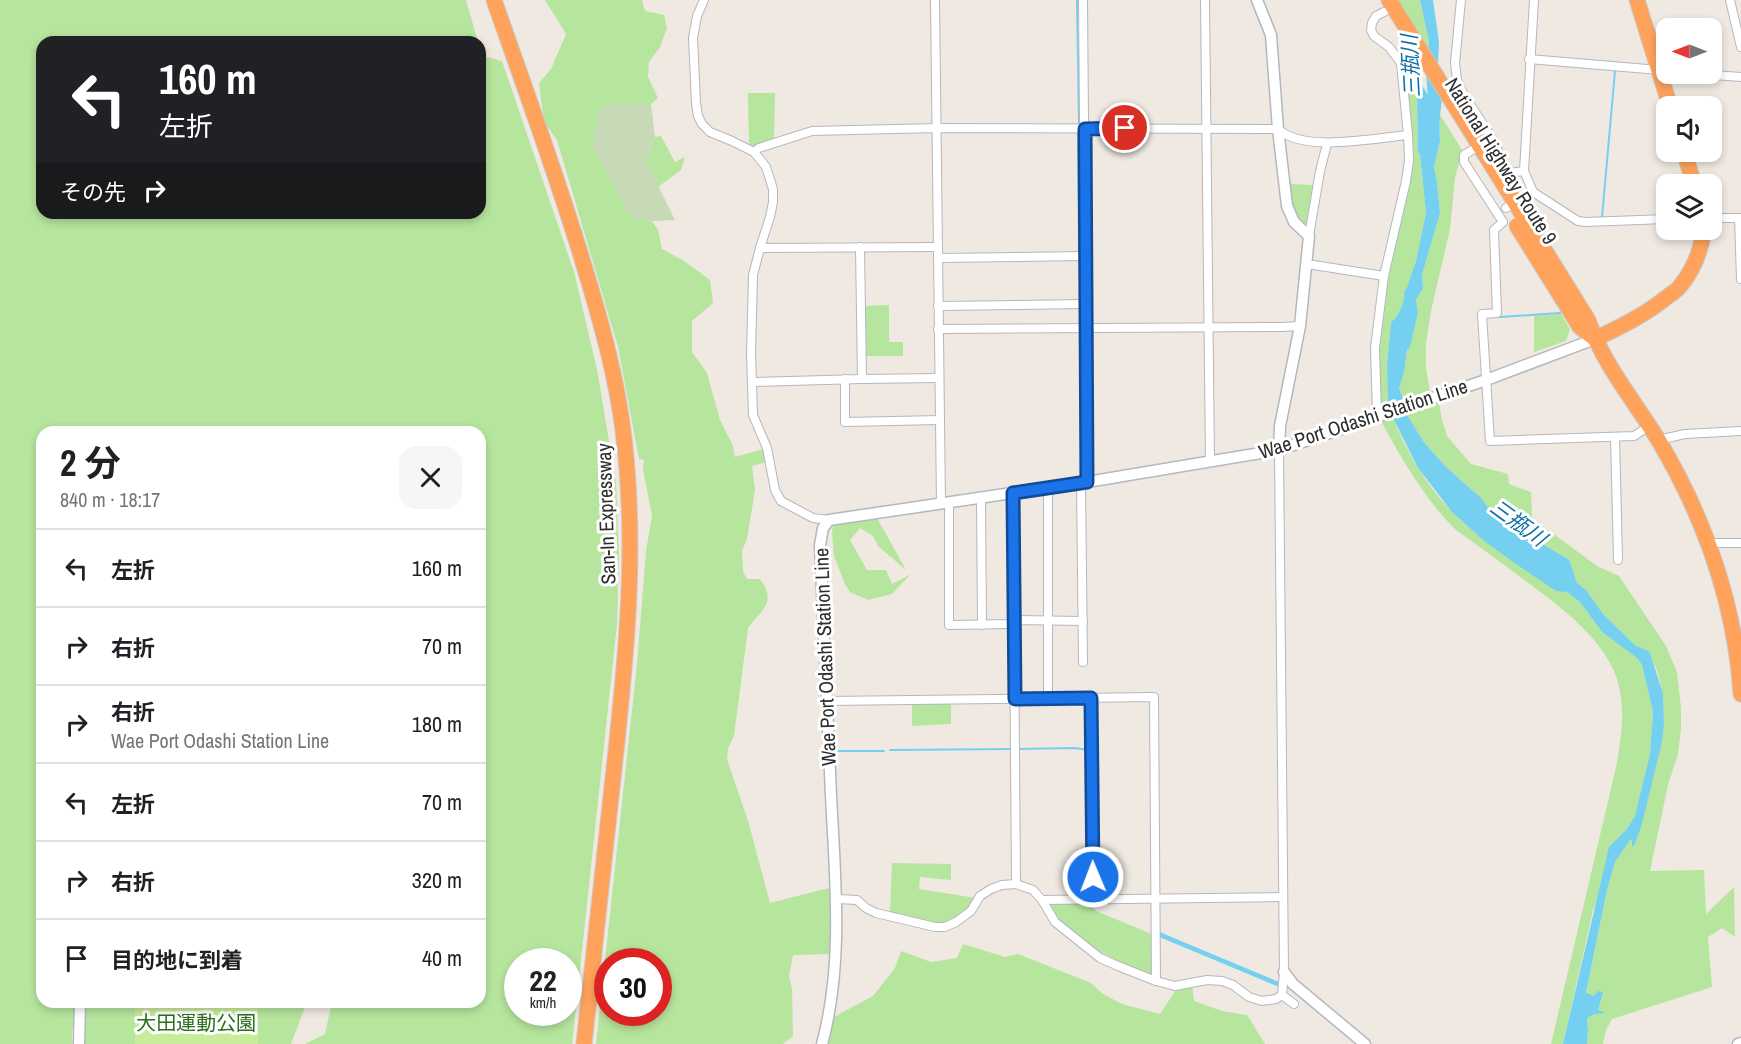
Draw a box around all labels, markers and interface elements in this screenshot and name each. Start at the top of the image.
north arrow [1656,18,1722,84]
map controls [1656,18,1722,240]
water label: 三瓶川 [1394,32,1427,98]
text: 160 m [159,51,257,107]
icon: left [60,60,138,138]
street label: National Highway Route 9 [1439,72,1564,249]
button: sound [1656,96,1722,162]
pin [1099,102,1150,153]
text: 左折 [159,108,213,144]
icon: arrive [1108,111,1141,144]
icon: right [138,174,171,207]
button: layers [1656,174,1722,240]
text: その先 [60,177,126,207]
street label: Wae Port Odashi Station Line [1255,372,1471,465]
text: 2 分 [60,439,121,487]
street label: San-In Expressway [590,442,621,585]
button: close [399,446,462,509]
text: 840 m · 18:17 [60,486,160,513]
water label: 三瓶川 [1484,492,1554,554]
street label: Wae Port Odashi Station Line [807,547,842,767]
icon: left [60,552,93,585]
text: 160 m [412,553,462,583]
text: 左折 [111,555,155,585]
icon: right [60,630,93,663]
text: 70 m [422,631,462,661]
text: 右折 [111,633,155,663]
text: 右折 [111,697,155,727]
icon: right [60,708,93,741]
text: 180 m [412,709,462,739]
text: Wae Port Odashi Station Line [111,727,329,754]
icon: left [60,786,93,819]
text: 70 m [422,787,462,817]
text: 左折 [111,789,155,819]
position arrow [1061,845,1125,909]
icon: right [60,864,93,897]
text: 320 m [412,865,462,895]
text: 右折 [111,867,155,897]
icon: arrive [60,942,93,975]
text: 40 m [422,943,462,973]
text: 目的地に到着 [111,945,243,975]
speed limit sign: 30 [594,948,672,1026]
text: 22 [529,960,557,1000]
text: km/h [530,992,556,1013]
park label: 大田運動公園 [136,1009,256,1036]

